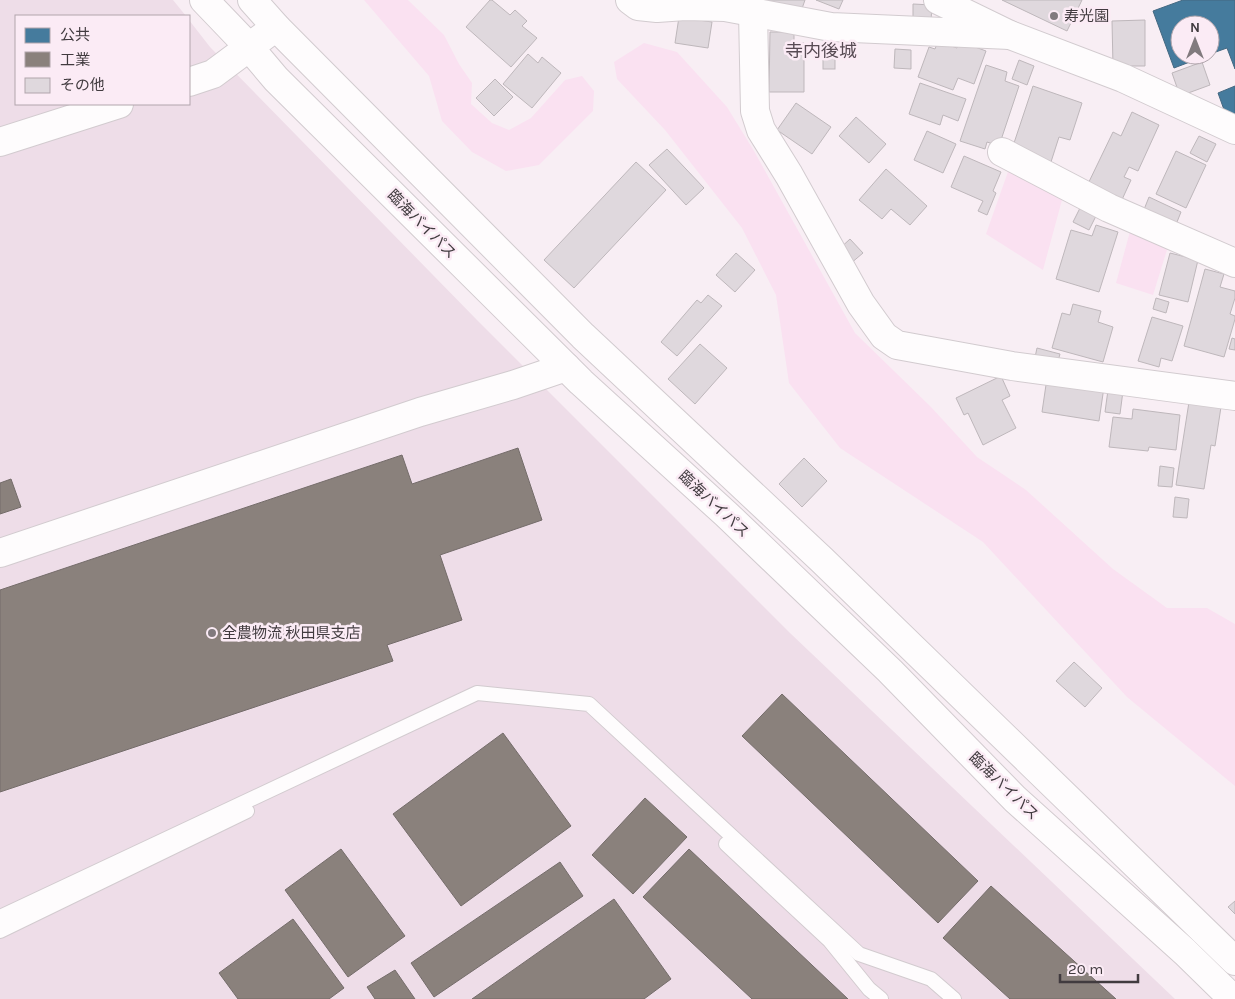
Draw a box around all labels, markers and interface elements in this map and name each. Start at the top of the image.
place label: 寿光園 [1064,7,1109,25]
marker: 寿光園 [1048,10,1060,22]
legend [15,15,190,105]
north arrow [1170,15,1220,65]
text: N [1190,19,1200,36]
text: 公共 [60,26,90,44]
district label: 寺内後城 [785,40,857,62]
text: 工業 [60,51,90,69]
text: その他 [60,76,105,94]
street label: 臨海バイパス [384,186,460,262]
street label: 臨海バイパス [675,467,753,541]
place label: 全農物流 秋田県支店 [222,624,361,642]
marker: 全農物流 秋田県支店 [206,627,218,639]
street label: 臨海バイパス [965,748,1043,824]
scale bar [1060,952,1138,984]
text: 20 m [1068,960,1103,978]

